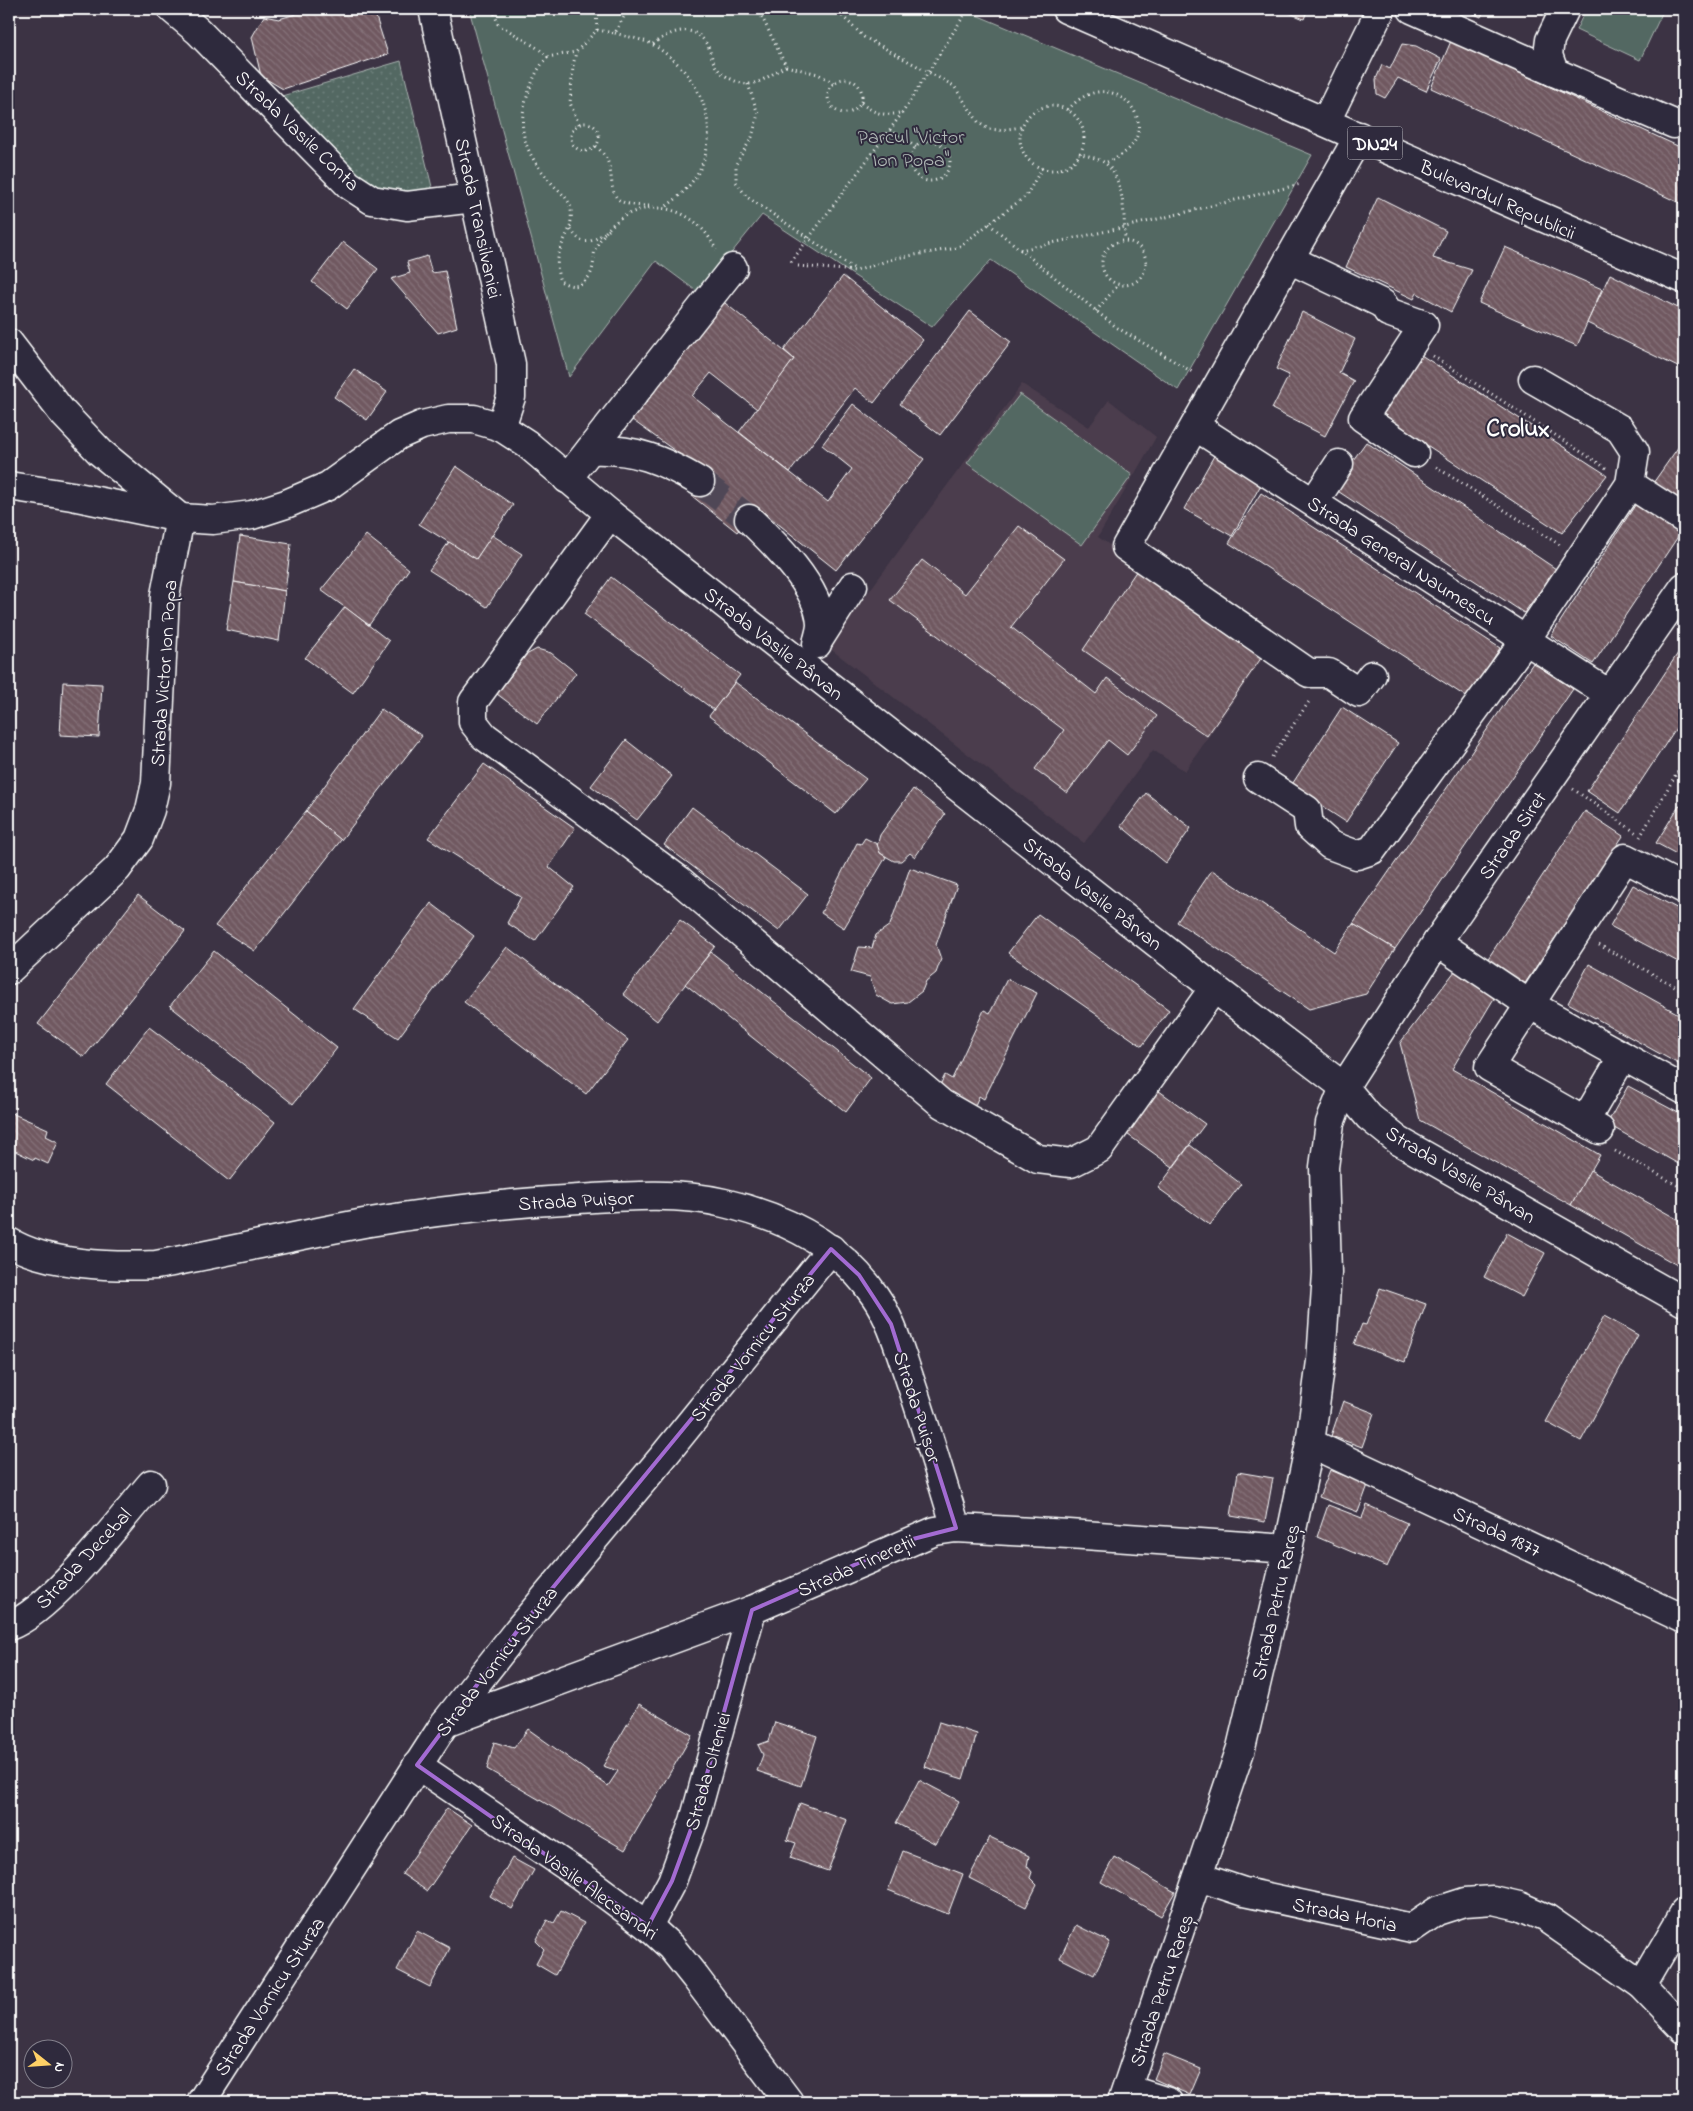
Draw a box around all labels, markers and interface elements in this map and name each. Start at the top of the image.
street label: Strada Vasile Conta [227,65,365,199]
park label: Parcul "Victor Ion Popa" [858,124,965,176]
road number: DN24 [1348,126,1402,160]
street label: Strada Transilvaniei [445,135,508,302]
street label: Bulevardul Republicii [1413,153,1580,249]
district label: Crolux [1486,412,1550,448]
street label: Strada General Naumescu [1301,490,1501,634]
street label: Strada Victor Ion Popa [144,579,186,768]
street label: Strada Vasile Pârvan [696,581,849,709]
street label: Strada Siret [1473,786,1555,886]
street label: Strada Vasile Pârvan [1015,831,1168,959]
street label: Strada Vasile Pârvan [1379,1120,1540,1233]
street label: Strada Puișor [518,1185,635,1220]
street label: Strada Vornicu Sturza [685,1268,823,1429]
street label: Strada Puișor [884,1348,948,1468]
street label: Strada 1877 [1447,1500,1545,1566]
street label: Strada Decebal [30,1502,140,1617]
street label: Strada Petru Rareș [1245,1522,1309,1684]
street label: Strada Tinereții [793,1528,921,1606]
street label: Strada Vornicu Sturza [430,1581,566,1744]
street label: Strada Olteniei [679,1709,740,1834]
street label: Strada Vasile Alecsandri [484,1807,663,1949]
street label: Strada Horia [1290,1891,1399,1942]
street label: Strada Petru Rareș [1124,1911,1203,2071]
street label: Strada Vornicu Sturza [209,1912,334,2083]
north arrow [22,2038,72,2088]
text: N [48,2060,70,2075]

